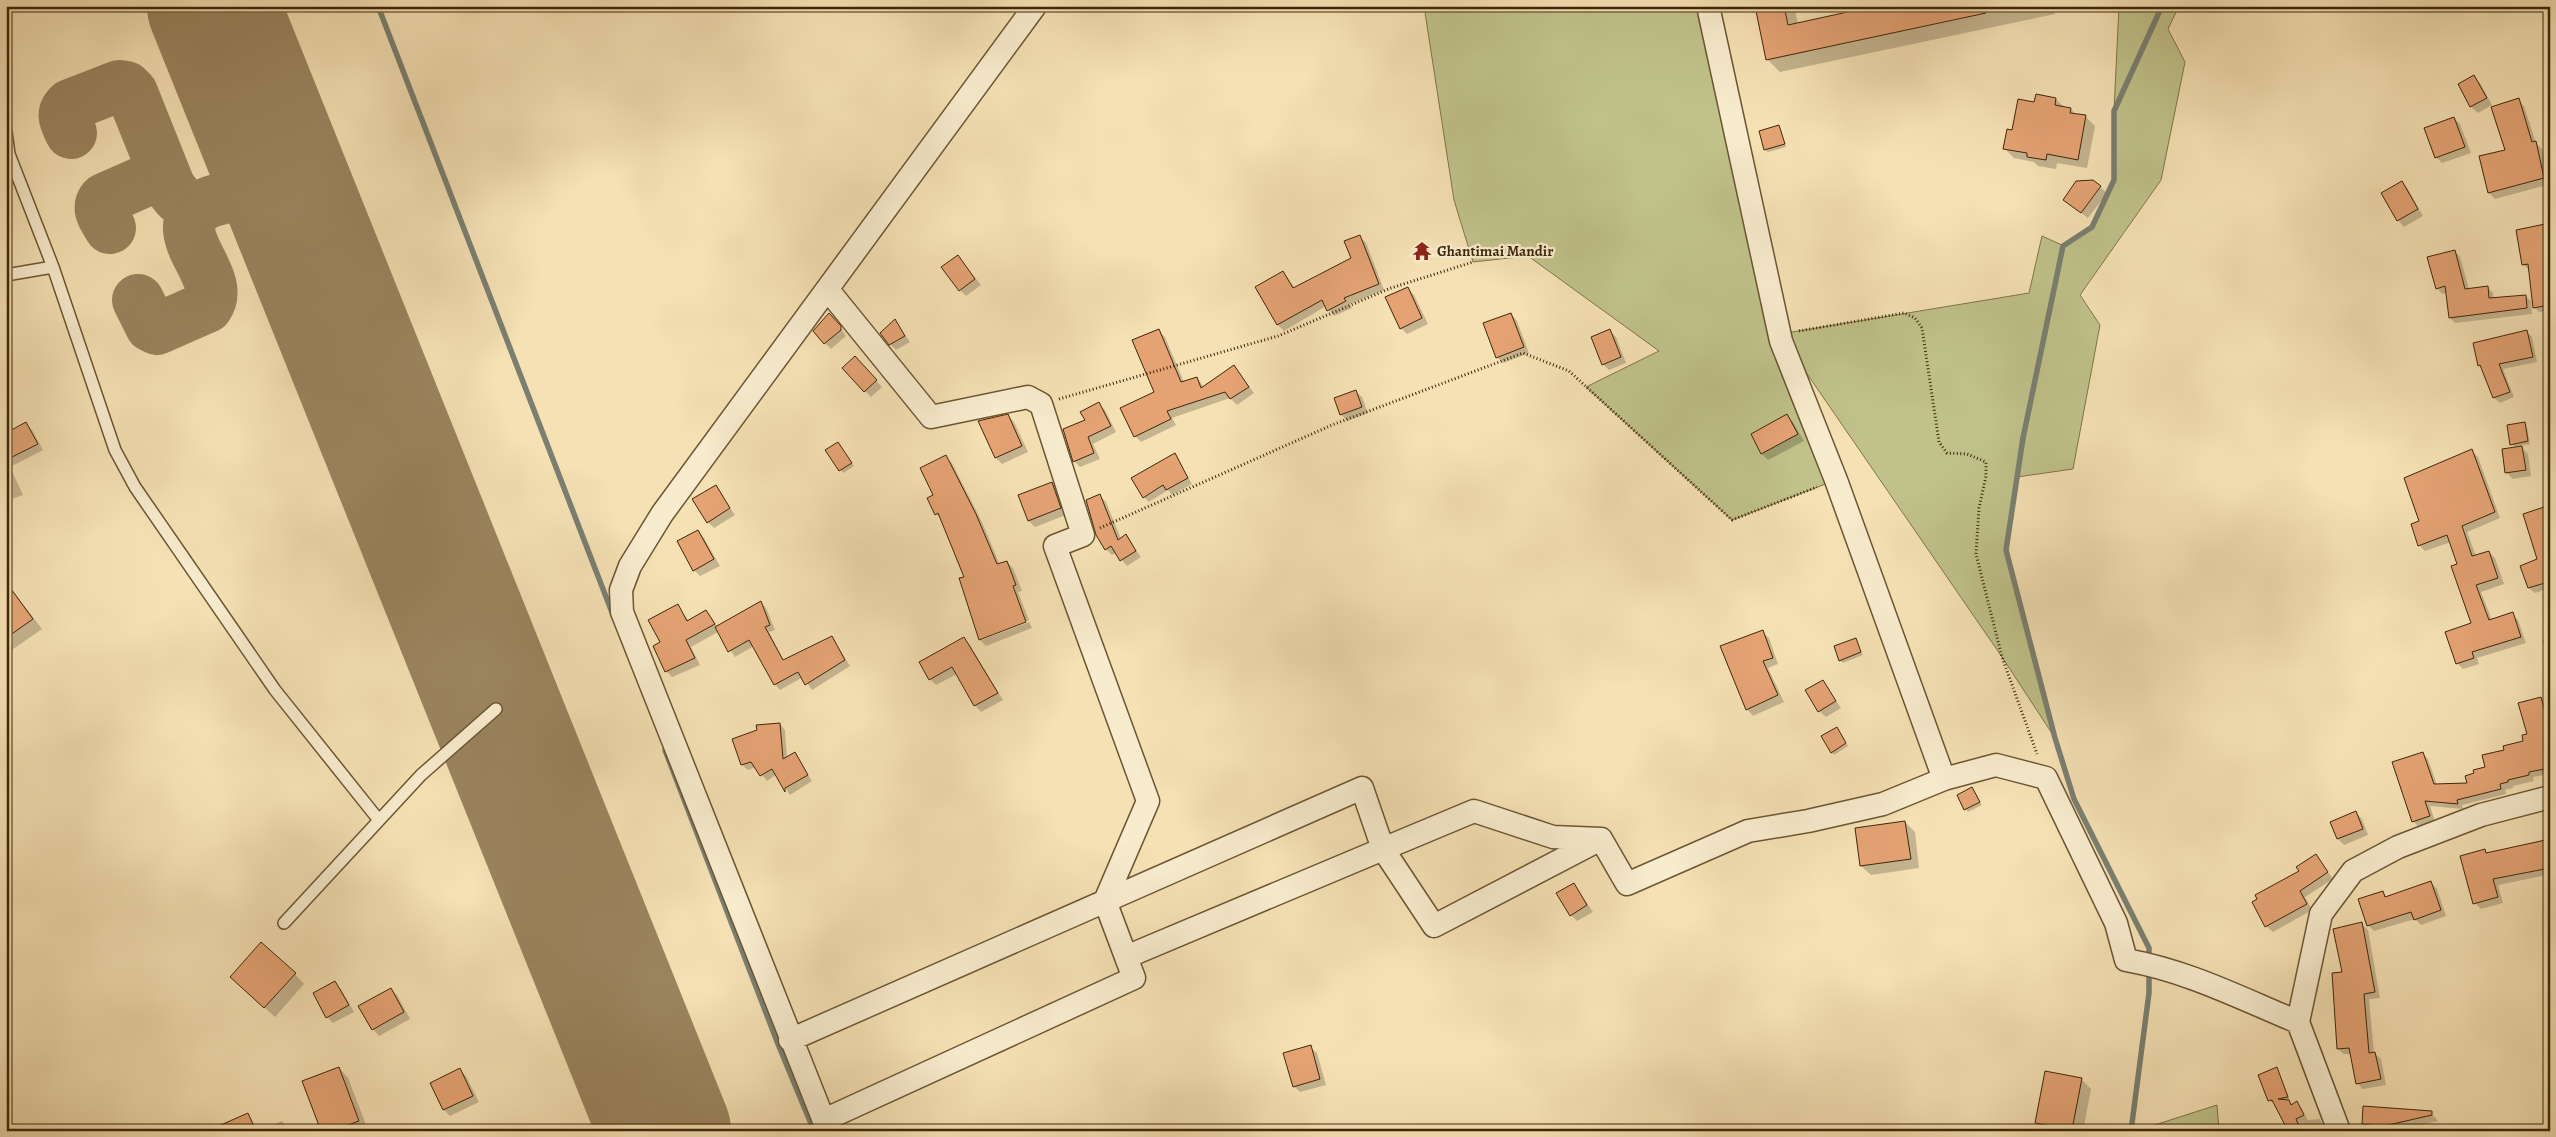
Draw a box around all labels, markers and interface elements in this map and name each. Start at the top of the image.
temple icon: Ghantimai Mandir [1411,240,1433,262]
place label: Ghantimai Mandir [1437,241,1553,261]

